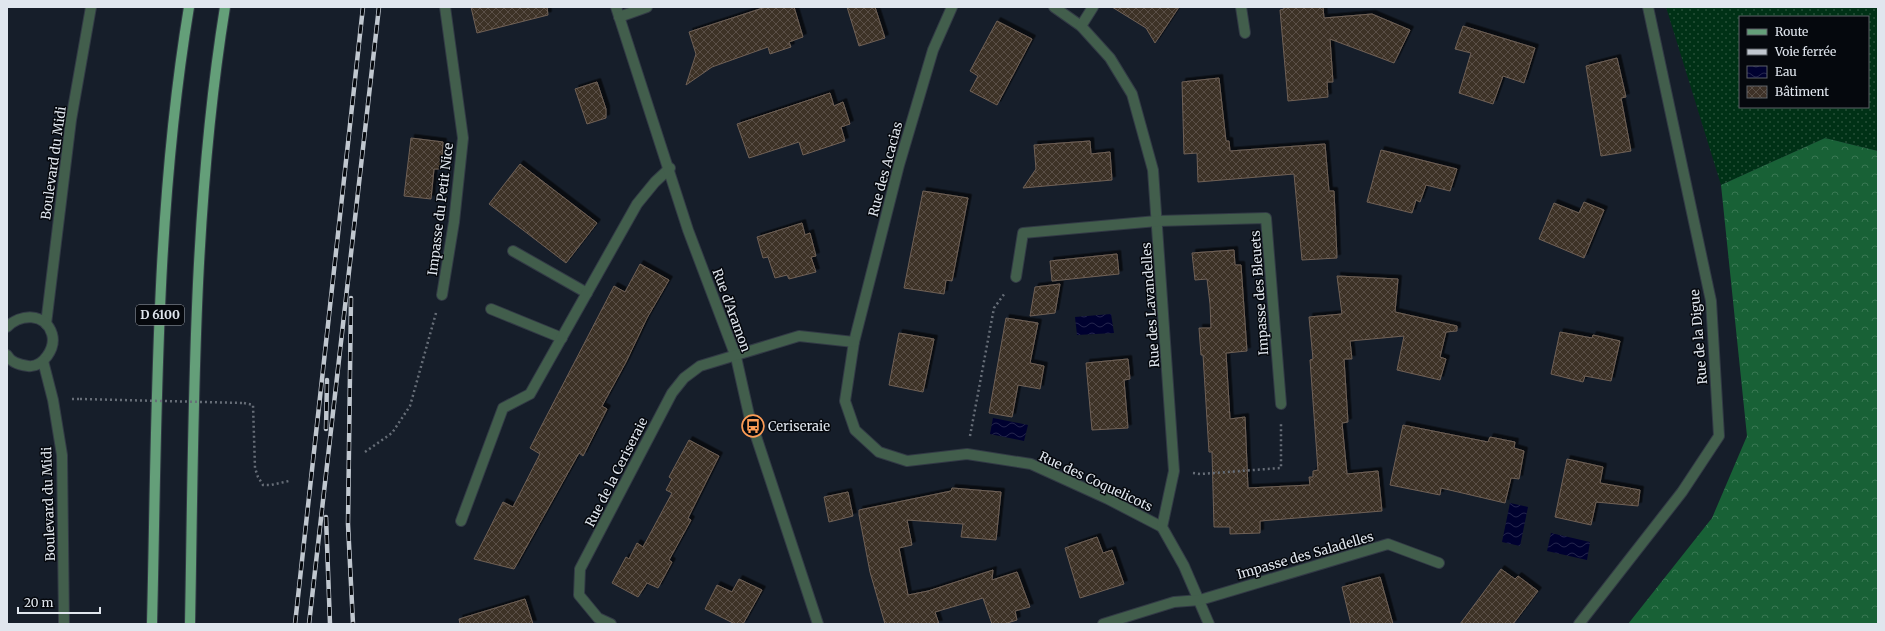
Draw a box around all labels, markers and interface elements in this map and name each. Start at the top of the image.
legend [1739,16,1869,108]
text: Route [1775,24,1808,39]
text: Voie ferrée [1774,44,1836,59]
text: Eau [1775,64,1797,79]
text: Bâtiment [1775,84,1829,99]
street label: Boulevard du Midi [37,105,70,221]
street label: Rue des Acacias [865,120,906,219]
street label: Impasse du Petit Nice [424,141,457,277]
street label: Impasse des Bleuets [1247,230,1272,356]
street label: Rue des Lavandelles [1138,242,1163,368]
street label: Rue d'Aramon [709,266,755,354]
street label: Rue de la Digue [1686,289,1711,385]
road number: D 6100 [136,305,184,325]
bus stop icon: Ceriseraie [740,413,766,439]
street label: Rue de la Ceriseraie [581,414,652,530]
place label: Ceriseraie [768,418,830,435]
street label: Boulevard du Midi [38,447,59,561]
street label: Rue des Coquelicots [1036,448,1155,515]
street label: Impasse des Saladelles [1235,528,1375,583]
scale bar [18,589,100,615]
text: 20 m [24,595,53,610]

